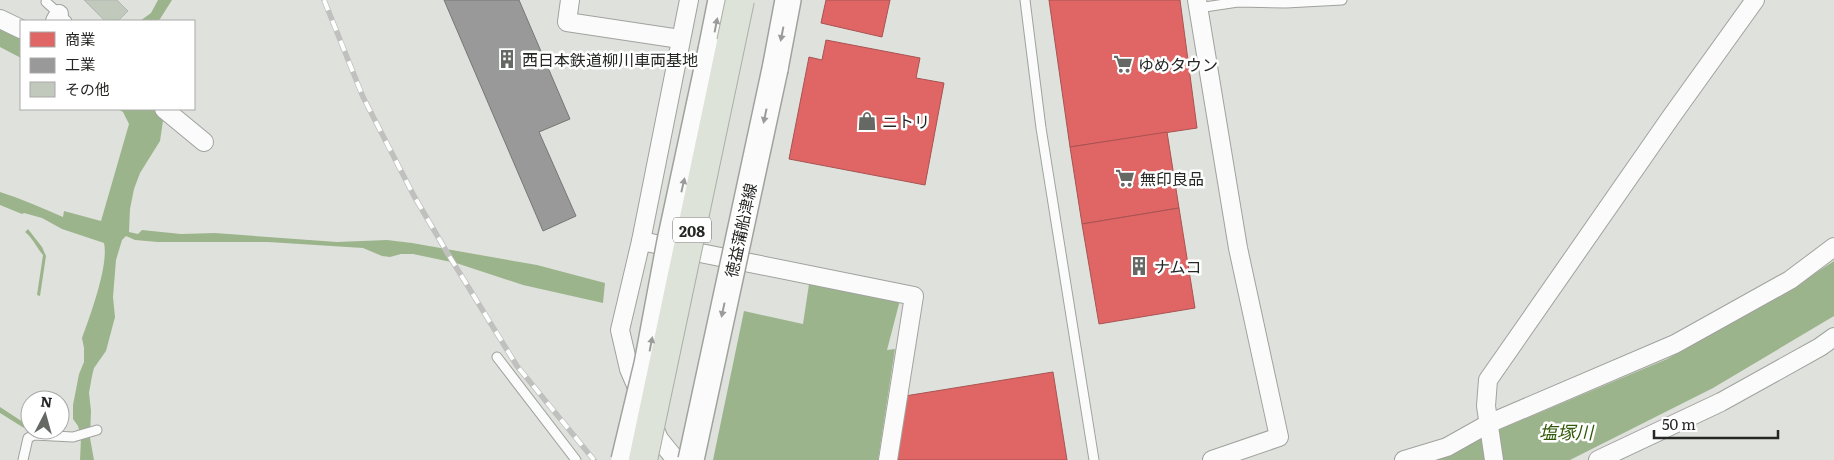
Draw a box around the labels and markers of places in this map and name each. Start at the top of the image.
place label: 西日本鉄道柳川車両基地 [522,47,698,71]
building icon: 西日本鉄道柳川車両基地 [496,48,518,70]
place label: ゆめタウン [1138,52,1218,76]
supermarket icon: ゆめタウン [1112,53,1134,75]
place label: ニトリ [882,109,930,133]
shop icon: ニトリ [856,110,878,132]
place label: 無印良品 [1140,166,1204,190]
supermarket icon: 無印良品 [1114,167,1136,189]
place label: ナムコ [1154,254,1202,278]
building icon: ナムコ [1128,255,1150,277]

